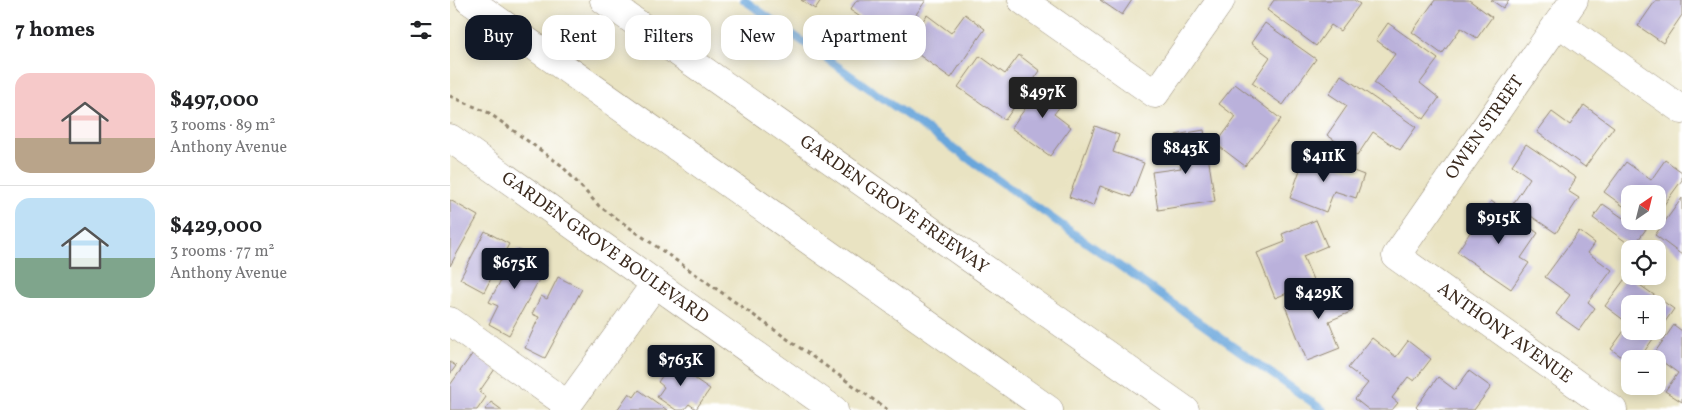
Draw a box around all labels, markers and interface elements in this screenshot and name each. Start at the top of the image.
chip: Buy [465,15,532,60]
chip: Rent [542,15,615,60]
chip: Filters [625,15,711,60]
chip: New [721,15,793,60]
chip: Apartment [803,15,926,60]
text: 7 homes [15,16,95,45]
icon: filters [407,16,435,44]
street label: OWEN STREET [1440,70,1531,185]
pin: $497K [1008,76,1078,119]
text: $497K [1020,82,1066,104]
text: $497,000 [170,86,259,115]
icon: home [55,93,115,153]
text: 3 rooms · 89 m² [170,115,275,137]
street label: GARDEN GROVE FREEWAY [794,129,994,280]
pin: $843K [1151,132,1221,175]
text: Anthony Avenue [170,137,287,159]
text: $843K [1163,138,1209,160]
pin: $411K [1289,140,1359,183]
text: $411K [1302,146,1346,168]
street label: GARDEN GROVE BOULEVARD [496,166,714,330]
north arrow [1621,185,1666,230]
map controls [1621,185,1666,395]
pin: $915K [1464,202,1534,245]
text: $915K [1477,208,1521,230]
text: $429,000 [170,212,262,241]
icon: home [55,218,115,278]
button: locate [1621,240,1666,285]
text: 3 rooms · 77 m² [170,241,274,263]
pin: $675K [480,248,550,290]
text: $675K [493,253,537,275]
text: Anthony Avenue [170,263,287,285]
street label: ANTHONY AVENUE [1432,277,1577,390]
pin: $429K [1284,278,1354,320]
text: $429K [1295,283,1343,305]
button: + [1621,295,1666,340]
pin: $763K [646,344,716,387]
text: $763K [659,350,703,372]
button: − [1621,350,1666,395]

